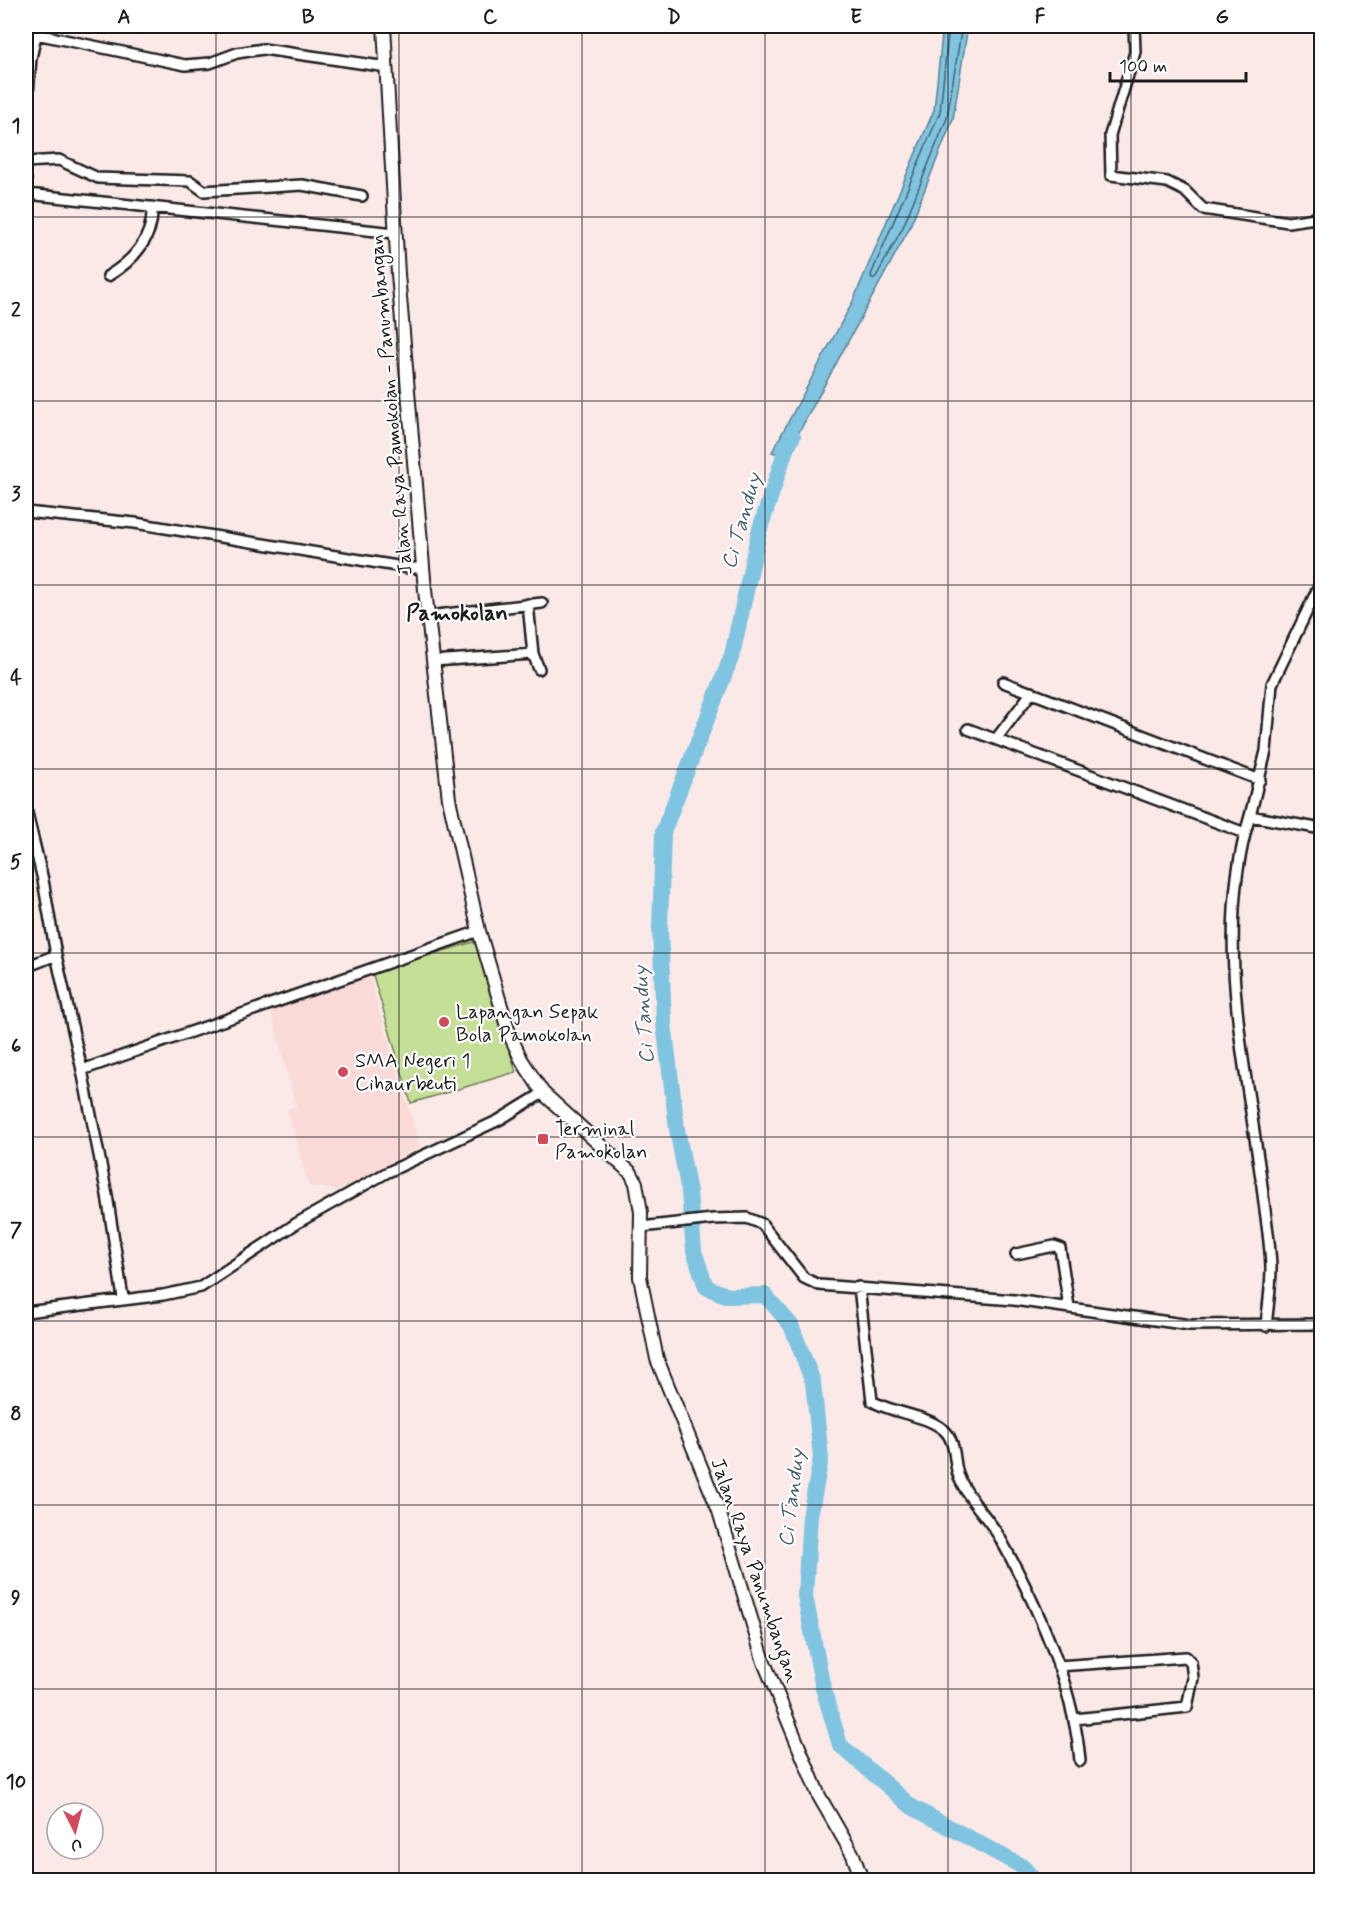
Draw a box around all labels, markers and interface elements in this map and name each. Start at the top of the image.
text: A [117,4,131,31]
text: B [302,4,315,31]
text: C [483,4,498,31]
text: D [667,4,681,31]
text: E [850,4,862,31]
text: F [1035,4,1046,31]
text: G [1215,4,1229,31]
scale bar [1110,45,1246,83]
text: 100 m [1119,55,1167,79]
text: 1 [12,113,20,140]
street label: Jalan Raya Pamokolan - Panumbangan [363,233,421,576]
text: 2 [11,297,21,324]
water label: Ci Tanduy [715,469,769,572]
text: 3 [11,481,21,508]
district label: Pamokolan [406,600,508,628]
text: 4 [10,665,22,692]
text: 5 [10,849,22,876]
water label: Ci Tanduy [627,964,661,1065]
place label: Lapangan Sepak Bola Pamokolan [456,999,598,1049]
marker: Lapangan Sepak Bola Pamokolan [437,1015,451,1029]
text: 6 [11,1033,21,1060]
place label: SMA Negeri 1 Cihaurbeuti [355,1048,470,1098]
marker: SMA Negeri 1 Cihaurbeuti [336,1065,350,1079]
place label: Terminal Pamokolan [555,1116,647,1166]
marker: Terminal Pamokolan [536,1132,550,1146]
text: 7 [10,1217,22,1244]
text: 8 [10,1401,22,1428]
water label: Ci Tanduy [772,1446,812,1549]
street label: Jalan Raya Panumbangan [702,1455,806,1687]
text: 9 [11,1585,21,1612]
text: 10 [6,1769,26,1796]
north arrow [45,1801,105,1861]
text: U [70,1833,83,1855]

